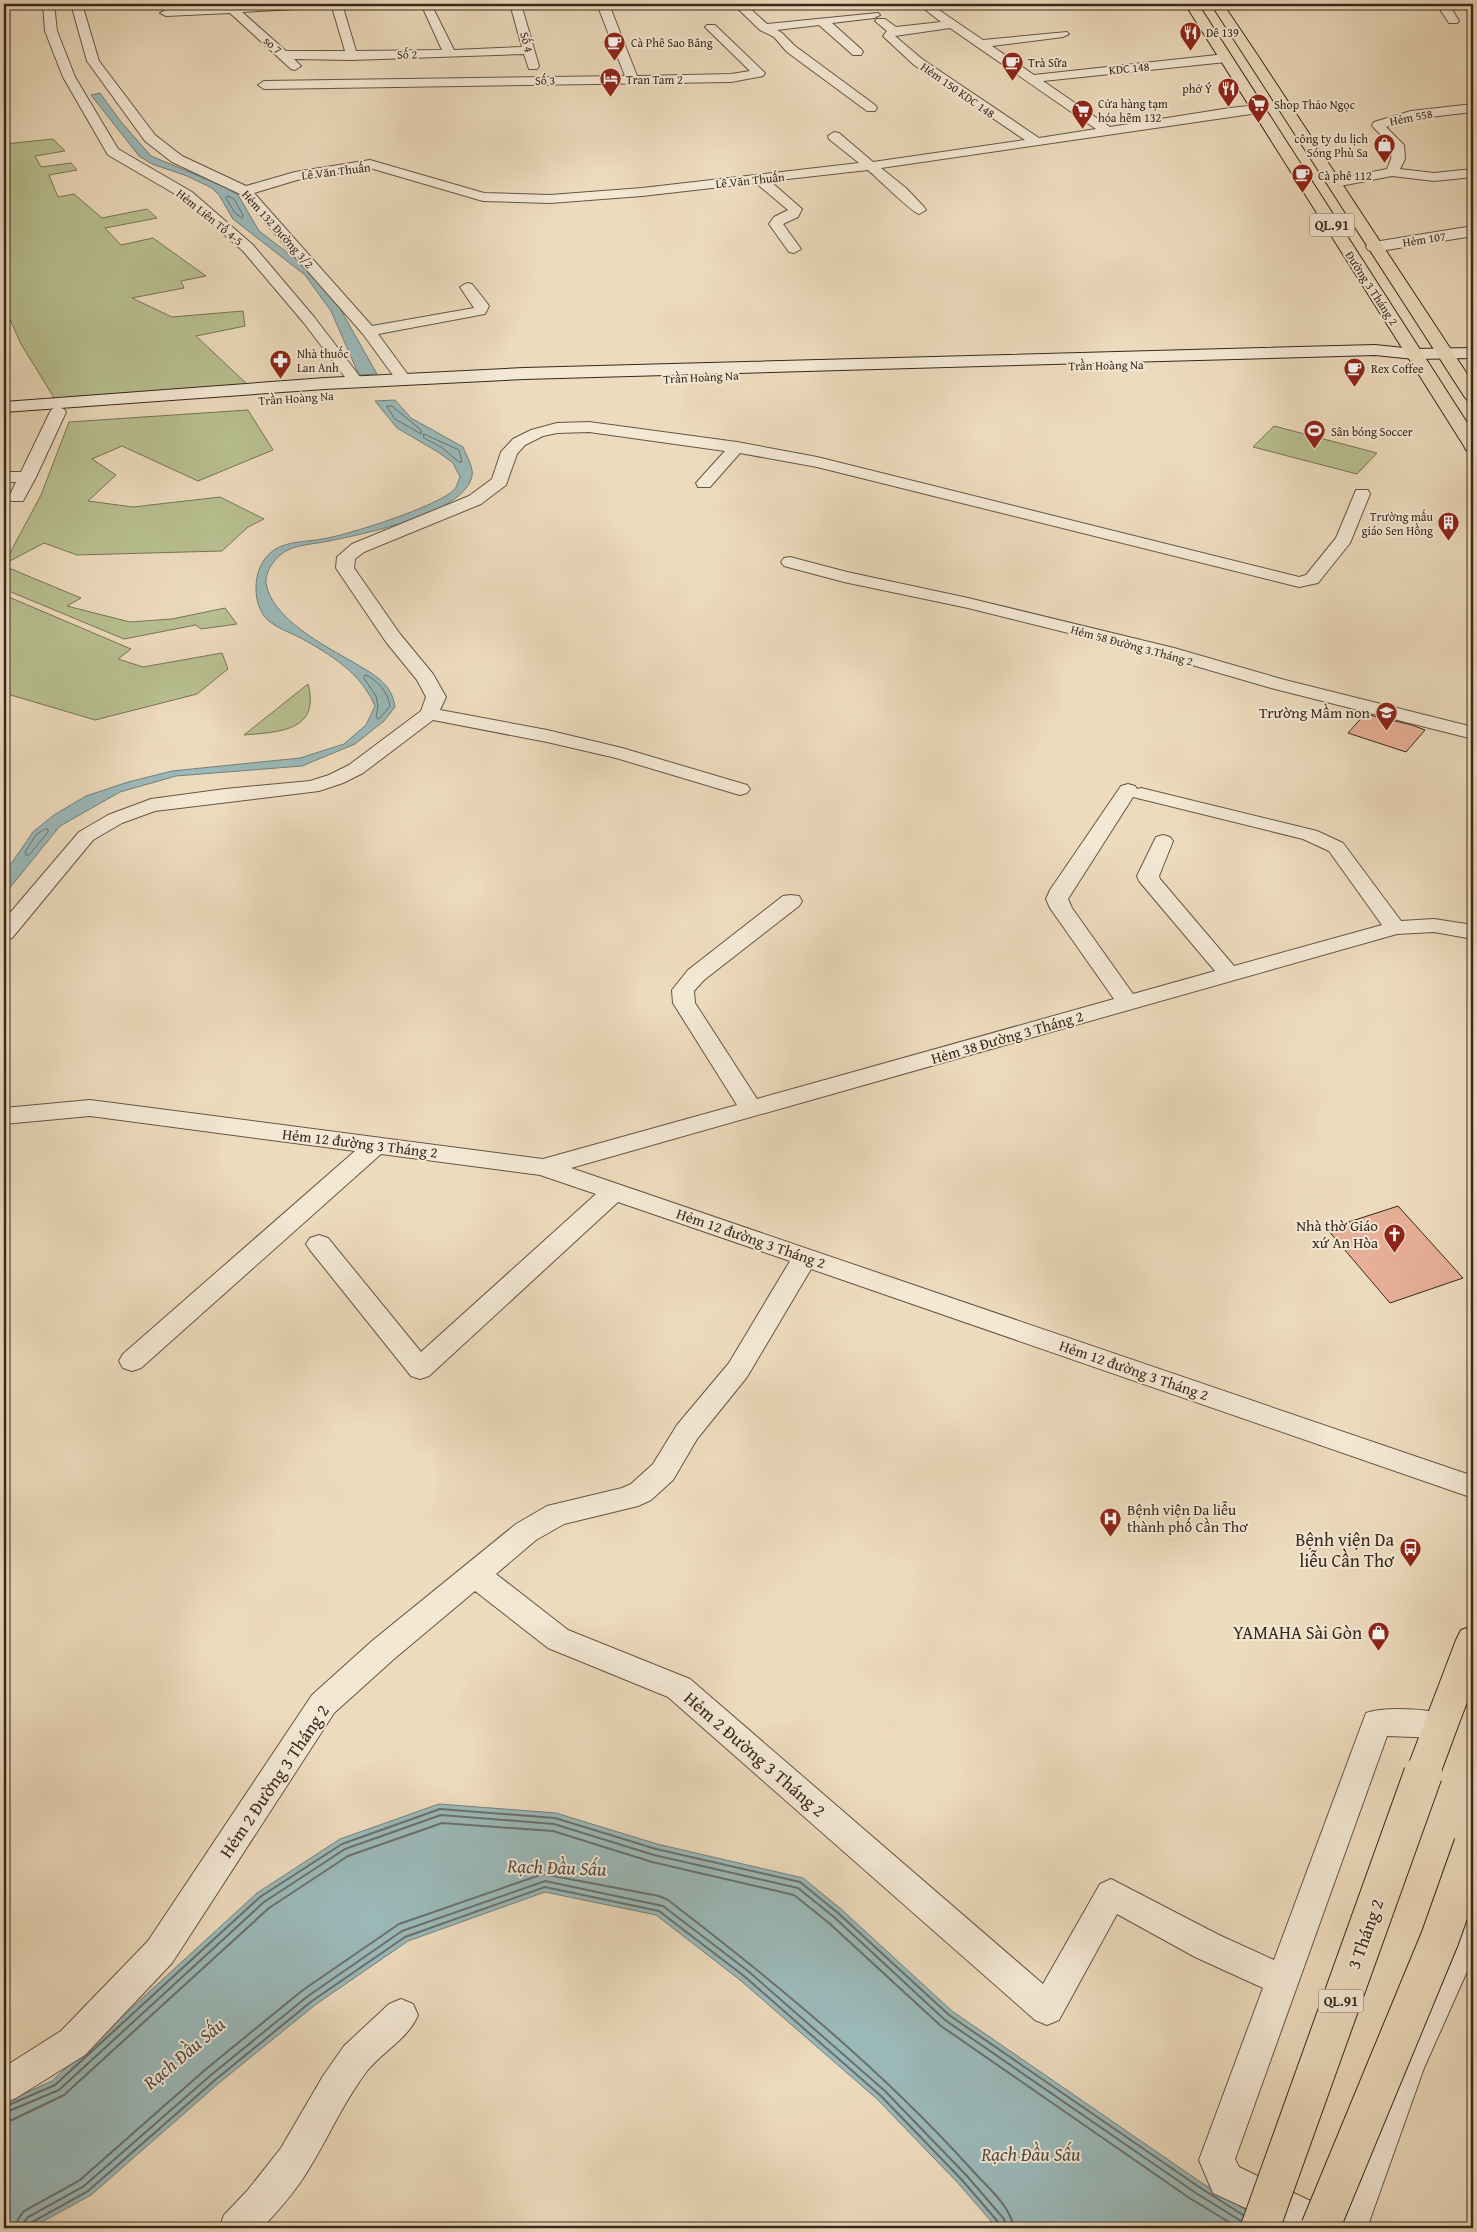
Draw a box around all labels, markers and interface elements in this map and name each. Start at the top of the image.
restaurant icon: Dê 139 [1178,20,1202,51]
place label: Dê 139 [1206,24,1239,41]
street label: Số 4 [516,30,538,54]
cafe icon: Cà Phê Sao Băng [603,30,627,61]
street label: so 7 [260,32,286,58]
place label: Cà Phê Sao Băng [631,34,713,51]
street label: Số 2 [397,45,418,63]
cafe icon: Trà Sữa [1000,50,1024,81]
place label: Trà Sữa [1028,54,1067,71]
street label: KDC 148 [1108,57,1150,79]
street label: Hẻm 150 KDC 148 [918,58,999,122]
hotel icon: Tran Tam 2 [598,67,622,98]
street label: Số 3 [535,71,556,89]
place label: Tran Tam 2 [626,71,683,88]
restaurant icon: phở Ý [1216,76,1240,107]
place label: phở Ý [1182,80,1212,97]
supermarket icon: Shop Thảo Ngọc [1246,92,1270,123]
place label: Cửa hàng tạm hóa hẽm 132 [1098,95,1168,126]
place label: Shop Thảo Ngọc [1274,96,1356,113]
supermarket icon: Cửa hàng tạm hóa hẽm 132 [1070,98,1094,129]
street label: Hẻm 558 [1388,104,1434,129]
place label: công ty du lịch Sóng Phù Sa [1294,130,1368,161]
shop icon: công ty du lịch Sóng Phù Sa [1372,133,1396,164]
street label: Lê Văn Thuấn [301,158,372,184]
cafe icon: Cà phê 112 [1290,163,1314,194]
place label: Cà phê 112 [1318,167,1372,184]
street label: Lê Văn Thuấn [715,168,786,192]
street label: Hẻm Liên Tổ 4-5 [173,185,247,249]
street label: Hẻm 132 Đường 3/2 [238,186,318,272]
road number: QL.91 [1310,214,1354,236]
street label: Hẻm 107 [1401,227,1447,251]
street label: Đường 3 Tháng 2 [1342,247,1403,329]
place label: Nhà thuốc Lan Anh [297,345,349,376]
pharmacy icon: Nhà thuốc Lan Anh [269,348,293,379]
street label: Trần Hoàng Na [1068,356,1144,374]
cafe icon: Rex Coffee [1343,356,1367,387]
place label: Rex Coffee [1371,360,1424,377]
street label: Trần Hoàng Na [663,367,739,387]
street label: Trần Hoàng Na [258,387,335,409]
sports icon: Sân bóng Soccer [1303,419,1327,450]
place label: Sân bóng Soccer [1331,423,1413,440]
place label: Trường mẩu giáo Sen Hồng [1362,508,1433,539]
building icon: Trường mẩu giáo Sen Hồng [1437,511,1461,542]
street label: Hẻm 58 Đường 3 Tháng 2 [1069,621,1195,670]
school or university icon: Trường Mầm non [1374,700,1398,731]
place label: Trường Mầm non [1259,702,1371,723]
street label: Hẻm 38 Đường 3 Tháng 2 [929,1005,1085,1069]
street label: Hẻm 12 đường 3 Tháng 2 [281,1123,439,1163]
street label: Hẻm 12 đường 3 Tháng 2 [674,1203,828,1273]
place label: Nhà thờ Giáo xứ An Hòa [1296,1215,1378,1253]
church icon: Nhà thờ Giáo xứ An Hòa [1382,1222,1406,1253]
street label: Hẻm 12 đường 3 Tháng 2 [1057,1335,1211,1405]
place label: Bệnh viện Da liễu thành phố Cần Thơ [1127,1499,1248,1537]
hospital icon: Bệnh viện Da liễu thành phố Cần Thơ [1099,1506,1123,1537]
place label: Bệnh viện Da liễu Cần Thơ [1295,1526,1395,1574]
bus stop icon: Bệnh viện Da liễu Cần Thơ [1398,1537,1422,1568]
place label: YAMAHA Sài Gòn [1233,1619,1362,1646]
shop icon: YAMAHA Sài Gòn [1366,1620,1390,1651]
street label: Hẻm 2 Đường 3 Tháng 2 [678,1685,832,1823]
street label: Hẻm 2 Đường 3 Tháng 2 [212,1699,336,1863]
water label: Rạch Đầu Sấu [506,1851,608,1883]
street label: 3 Tháng 2 [1340,1895,1390,1973]
road number: QL.91 [1318,1990,1364,2012]
water label: Rạch Đầu Sấu [136,2010,231,2096]
water label: Rạch Đầu Sấu [980,2140,1081,2168]

